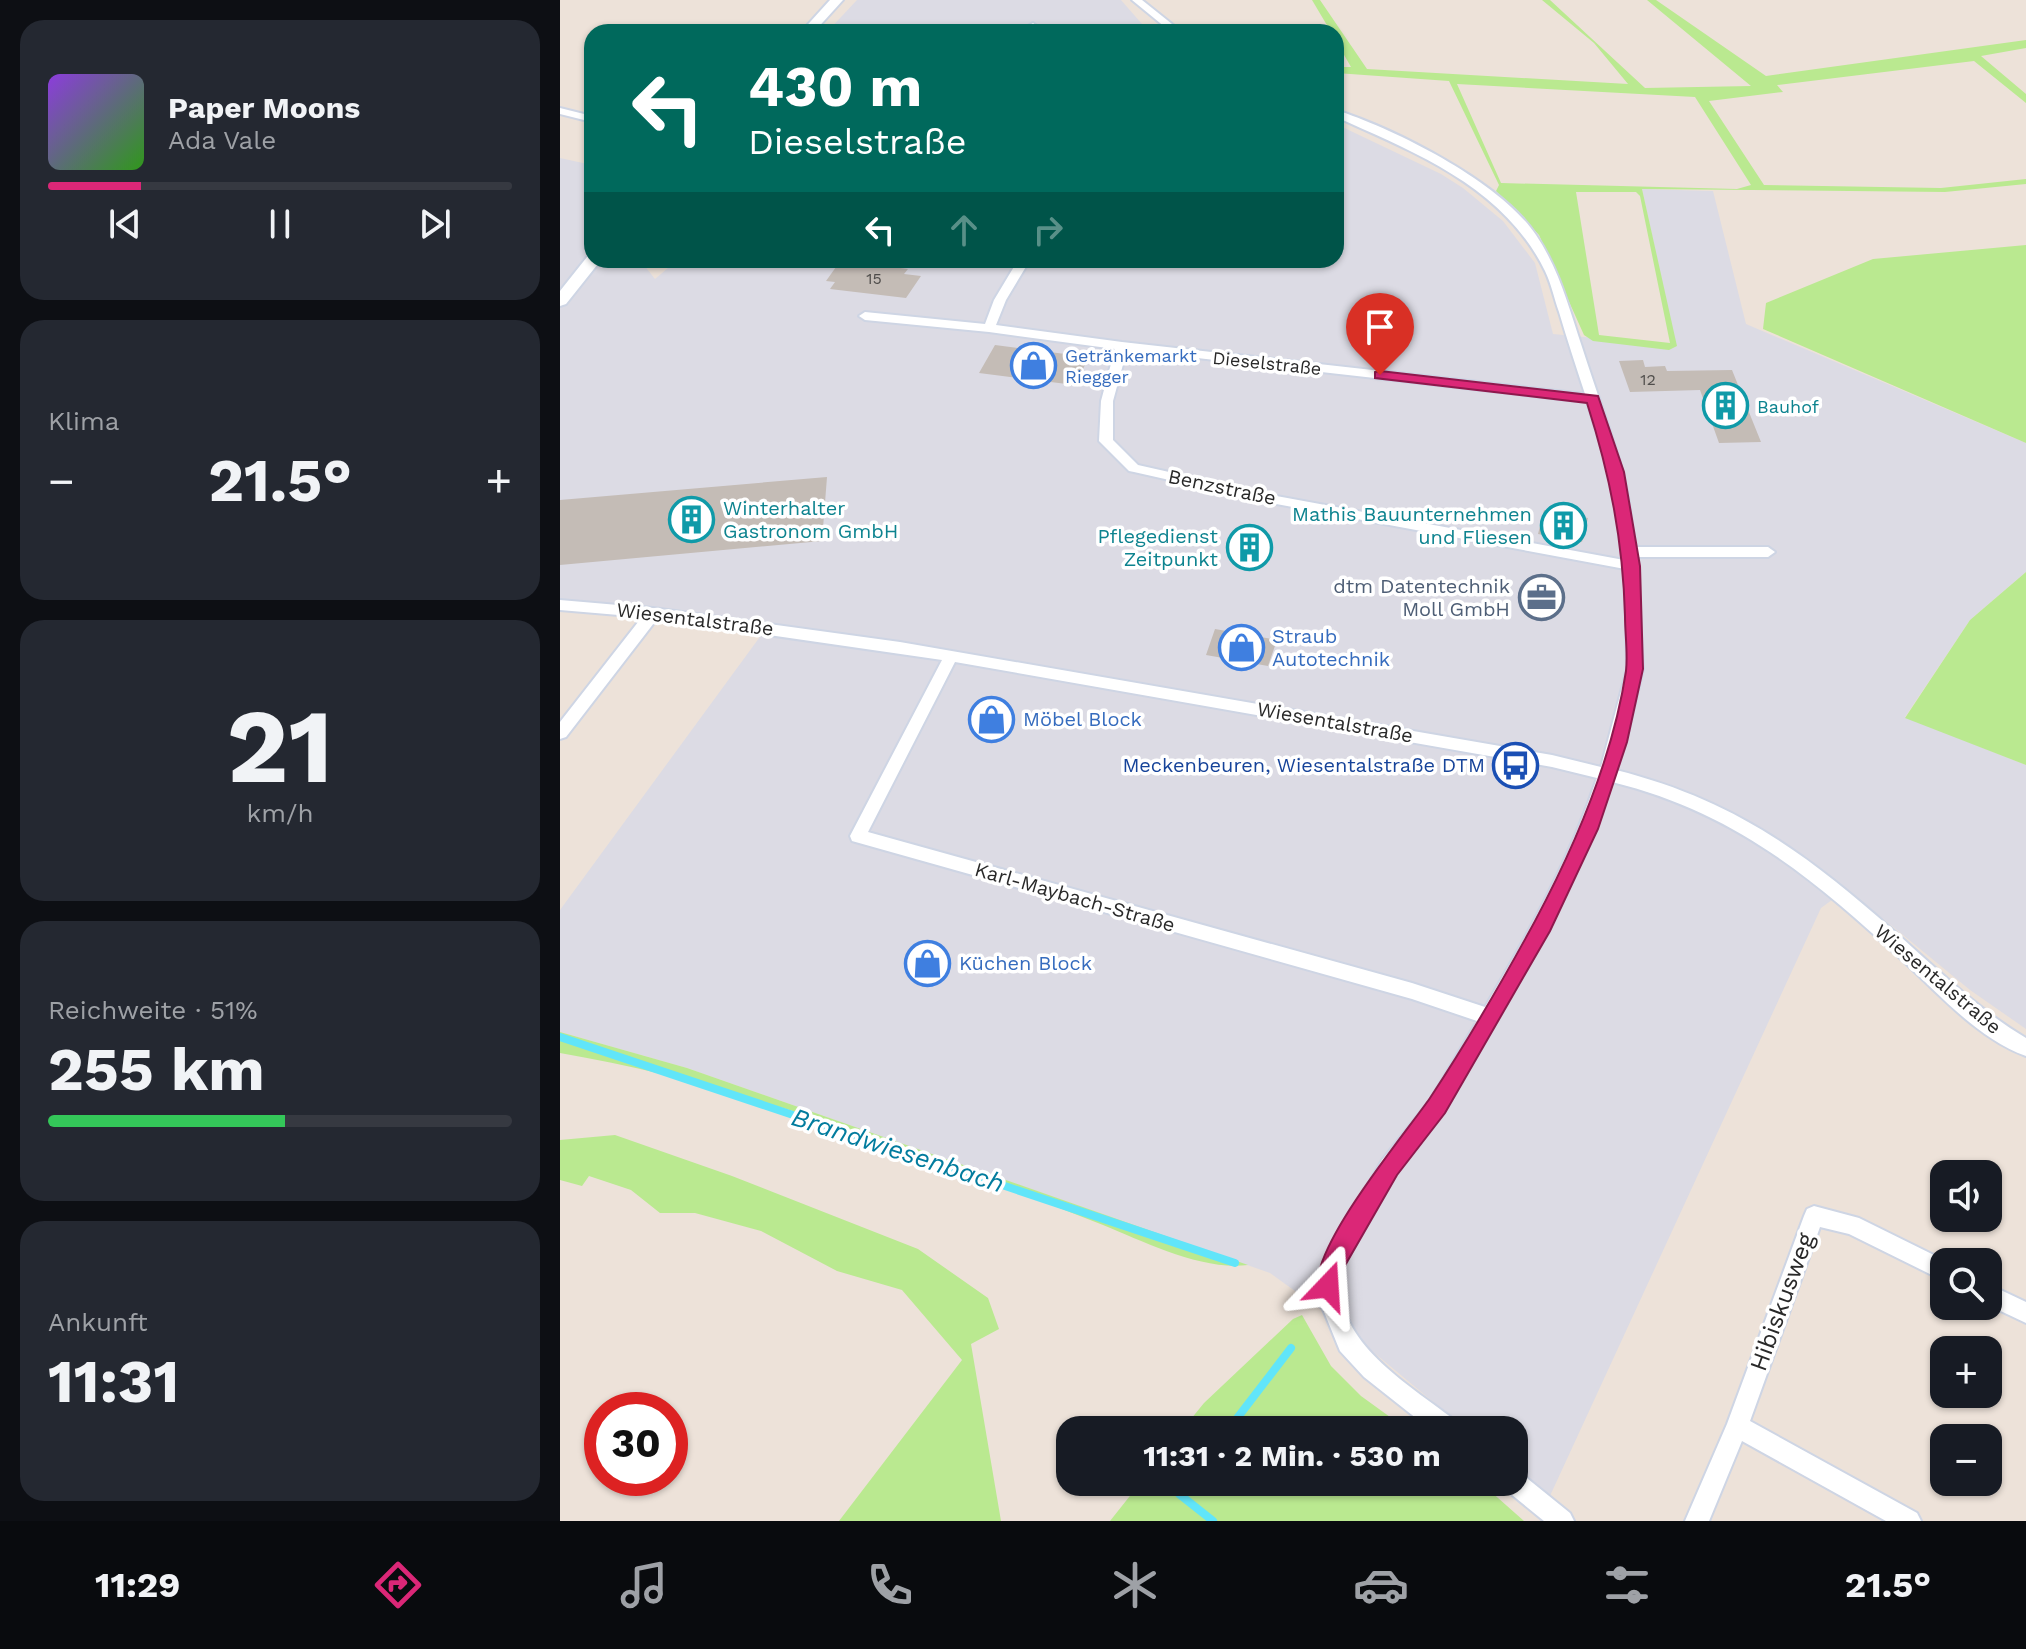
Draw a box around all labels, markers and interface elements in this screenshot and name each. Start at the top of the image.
text: 430 m [748,54,922,120]
icon: left [616,56,720,160]
text: Paper Moons [168,90,360,125]
text: Dieselstraße [748,121,966,163]
text: Ada Vale [168,125,276,155]
icon: previous [103,202,147,246]
icon: pause [258,202,302,246]
icon: next [413,202,457,246]
icon: left [858,208,902,252]
icon: ahead [942,208,986,252]
icon: right [1026,208,1070,252]
house number: 15 [866,269,882,288]
pin [1346,293,1414,375]
icon: arrive [1358,305,1402,349]
shop icon: Getränkemarkt Riegger [1010,341,1058,389]
place label: Getränkemarkt Riegger [1065,345,1197,387]
street label: Dieselstraße [1212,347,1322,379]
house number: 12 [1640,370,1656,389]
building icon: Bauhof [1702,382,1750,430]
place label: Bauhof [1757,396,1819,417]
text: Klima [48,406,119,436]
text: 21.5° [208,445,352,516]
text: − [48,455,75,507]
text: + [485,455,512,507]
street label: Benzstraße [1166,464,1278,510]
building icon: Winterhalter Gastronom GmbH [668,496,716,544]
place label: Winterhalter Gastronom GmbH [723,496,898,543]
place label: Mathis Bauunternehmen und Fliesen [1292,502,1532,549]
building icon: Mathis Bauunternehmen und Fliesen [1539,502,1587,550]
place label: Pflegedienst Zeitpunkt [1097,524,1219,571]
building icon: Pflegedienst Zeitpunkt [1225,524,1273,572]
place label: dtm Datentechnik Moll GmbH [1333,574,1510,621]
office icon: dtm Datentechnik Moll GmbH [1517,574,1565,622]
street label: Wiesentalstraße [615,597,775,641]
shop icon: Straub Autotechnik [1217,623,1265,671]
place label: Straub Autotechnik [1272,624,1390,671]
text: 21 [227,685,333,807]
shop icon: Möbel Block [968,695,1016,743]
street label: Wiesentalstraße [1255,696,1415,748]
place label: Möbel Block [1023,707,1142,731]
bus stop icon: Meckenbeuren, Wiesentalstraße DTM [1492,741,1540,789]
place label: Meckenbeuren, Wiesentalstraße DTM [1122,753,1485,777]
text: km/h [247,798,313,828]
street label: Karl-Maybach-Straße [972,857,1178,937]
street label: Wiesentalstraße [1870,919,2006,1039]
shop icon: Küchen Block [904,939,952,987]
place label: Küchen Block [959,951,1092,975]
text: Reichweite · 51% [48,995,257,1025]
text: 255 km [48,1034,265,1105]
water label: Brandwiesenbach [788,1102,1008,1198]
map controls [1930,1160,2002,1496]
button: sound [1930,1160,2002,1232]
street label: Hibiskusweg [1744,1229,1820,1375]
position arrow [1286,1244,1370,1328]
button: search [1930,1248,2002,1320]
text: Ankunft [48,1307,148,1337]
button: + [1930,1336,2002,1408]
text: 11:31 [48,1346,179,1417]
speed limit sign: 30 [584,1392,688,1496]
button: − [1930,1424,2002,1496]
text: 11:31 · 2 Min. · 530 m [1143,1438,1441,1473]
icon: directions [370,1557,426,1613]
icon: music [616,1557,672,1613]
icon: phone [862,1557,918,1613]
icon: climate [1107,1557,1163,1613]
icon: car [1353,1557,1409,1613]
icon: filters [1599,1557,1655,1613]
text: 11:29 [95,1564,180,1606]
text: 21.5° [1845,1564,1931,1606]

